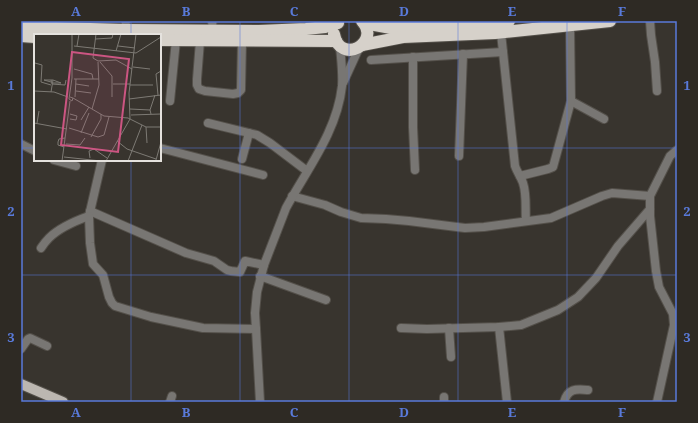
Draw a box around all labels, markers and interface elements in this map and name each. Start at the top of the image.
text: A [71,2,81,20]
text: B [182,2,191,20]
text: C [290,2,299,20]
text: D [399,2,409,20]
text: E [508,2,517,20]
text: F [618,2,626,20]
inset map [34,34,161,161]
text: 1 [7,76,15,94]
text: 1 [683,76,691,94]
text: 2 [7,202,15,220]
text: 2 [683,202,691,220]
text: 3 [7,328,15,346]
text: 3 [683,328,691,346]
text: A [71,403,81,421]
text: B [182,403,191,421]
text: C [290,403,299,421]
text: D [399,403,409,421]
text: E [508,403,517,421]
text: F [618,403,626,421]

